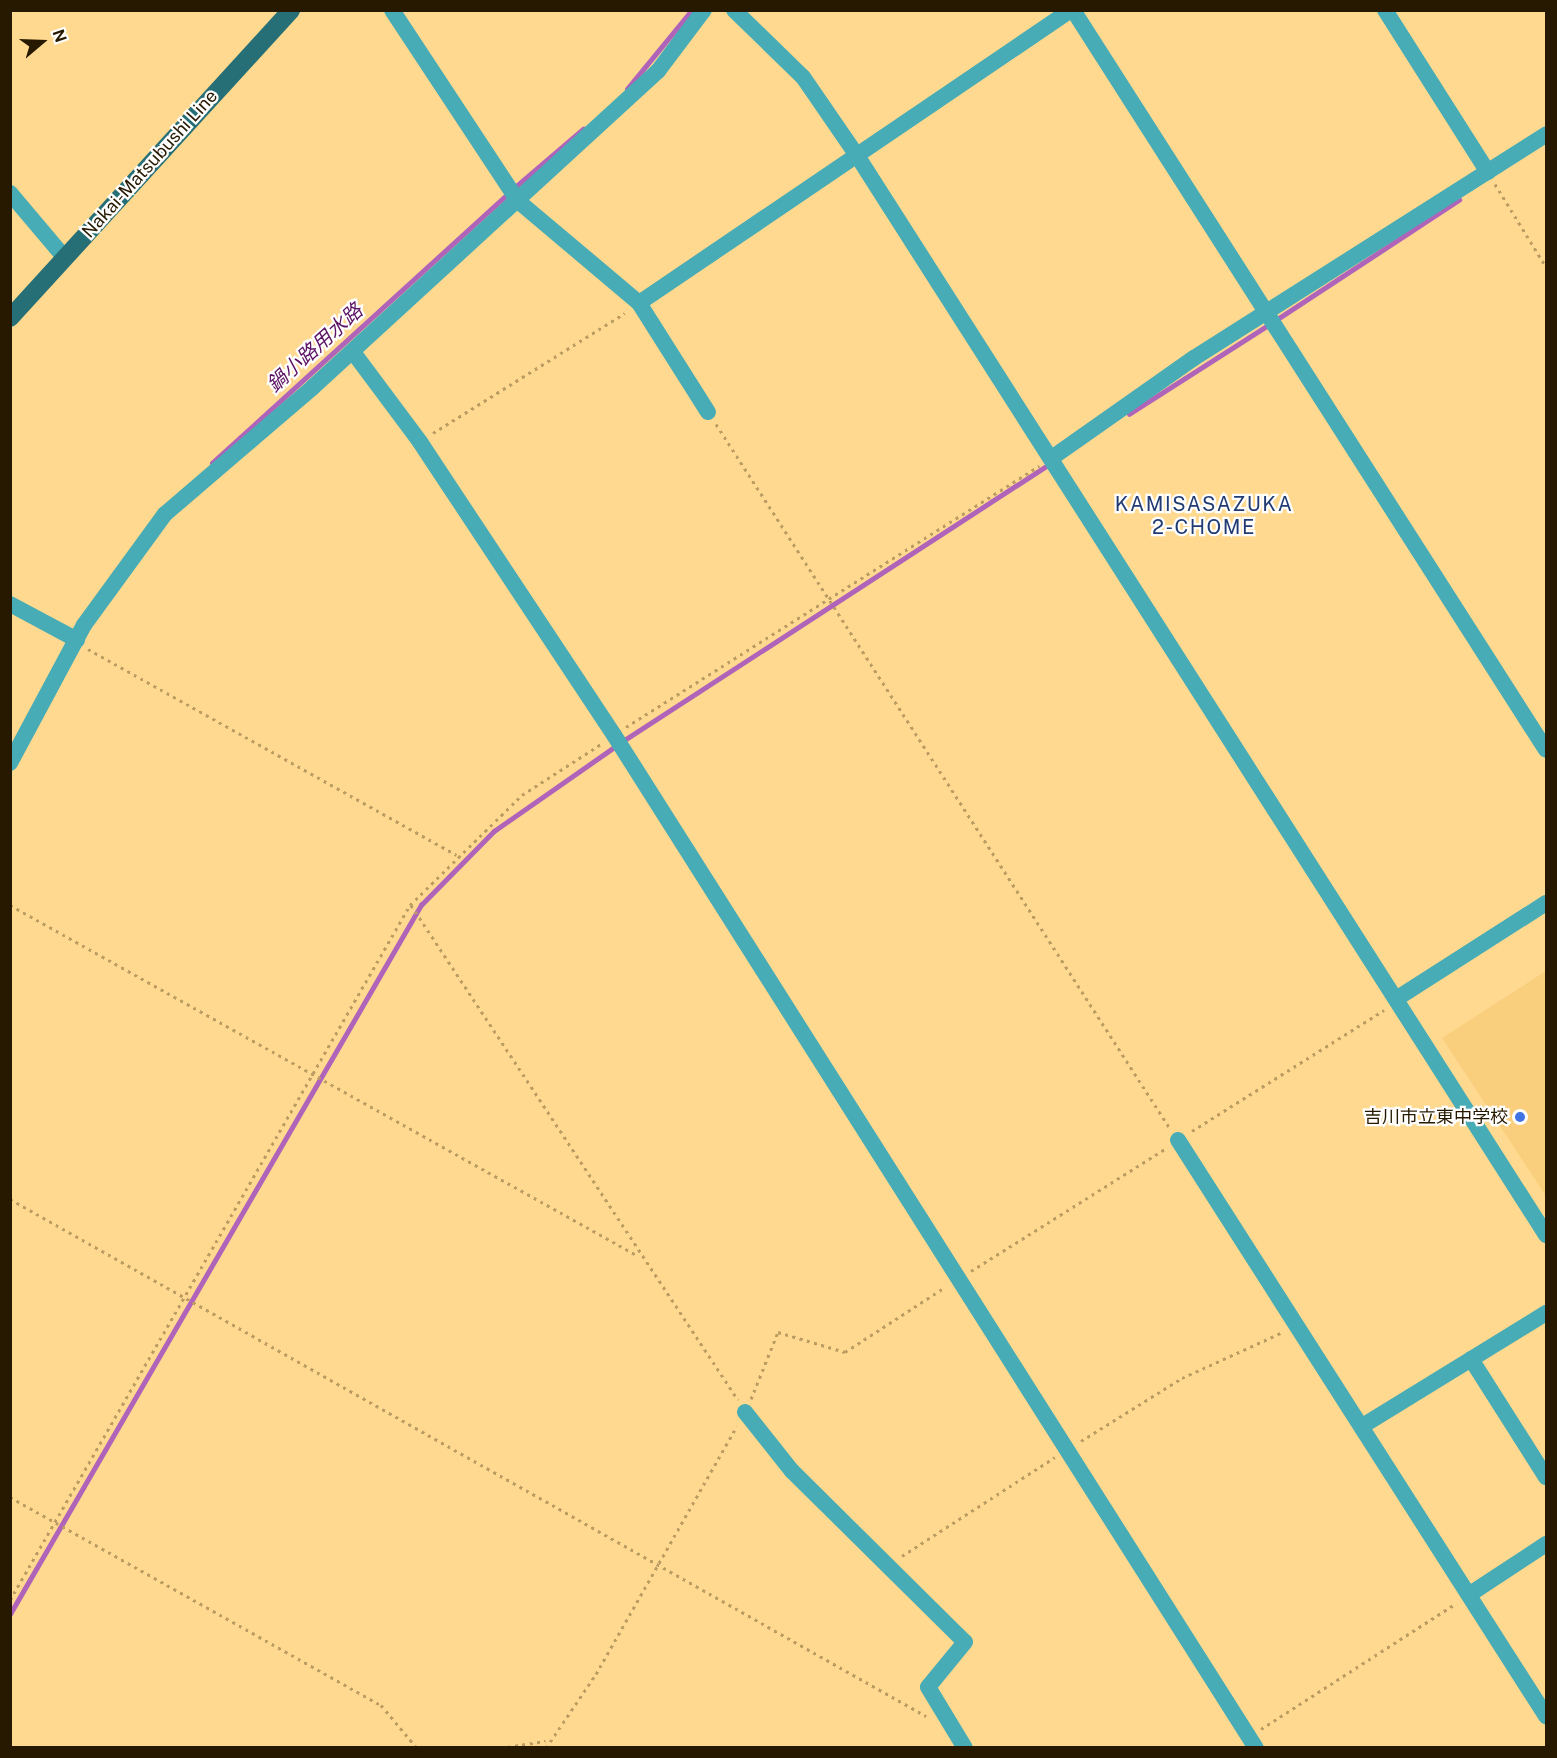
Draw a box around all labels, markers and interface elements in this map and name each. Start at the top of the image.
north arrow [12,12,72,72]
text: N [48,27,71,45]
street label: Nakai-Matsubushi Line [78,86,222,242]
water label: 鍋小路用水路 [262,299,368,397]
district label: KAMISASAZUKA 2-CHOME [1115,492,1293,539]
place label: 吉川市立東中学校 [1364,1106,1508,1128]
marker: 吉川市立東中学校 [1513,1110,1527,1124]

